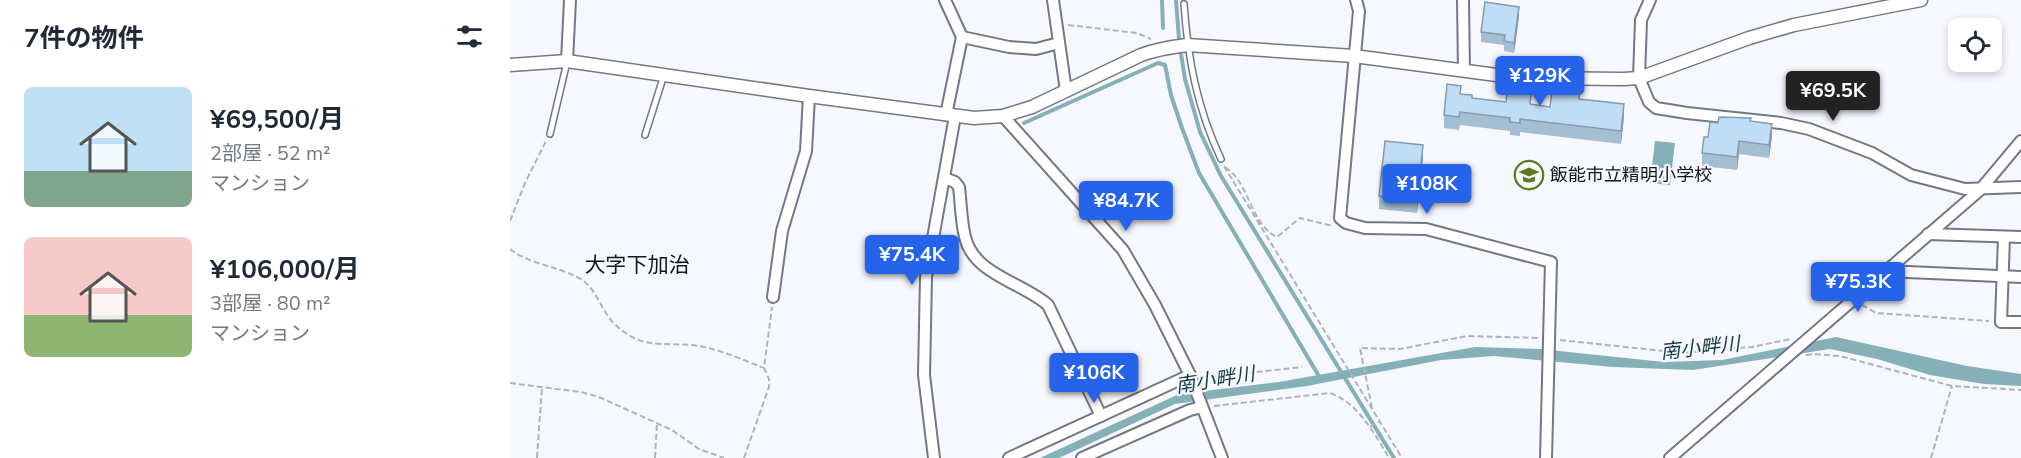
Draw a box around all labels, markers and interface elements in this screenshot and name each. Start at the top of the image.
map controls [1948,18,2002,72]
button: locate [1948,18,2002,72]
icon: filters [453,20,486,53]
text: 7件の物件 [24,21,144,56]
pin: ¥129K [1498,56,1582,107]
text: ¥129K [1509,62,1571,89]
pin: ¥69.5K [1784,71,1882,122]
text: ¥69.5K [1800,77,1866,104]
text: ¥69,500/月 [210,102,344,137]
icon: home [72,111,144,183]
text: 2部屋 · 52 m² [210,140,331,167]
school or university icon: 飯能市立精明小学校 [1513,159,1545,191]
place label: 飯能市立精明小学校 [1550,163,1712,187]
pin: ¥108K [1385,164,1469,215]
text: マンション [210,170,310,197]
text: ¥108K [1396,170,1458,197]
pin: ¥84.7K [1077,181,1175,232]
text: ¥84.7K [1093,187,1159,214]
pin: ¥75.4K [863,235,961,286]
text: ¥75.4K [879,241,945,268]
district label: 大字下加治 [585,251,690,279]
text: ¥106,000/月 [210,252,360,287]
icon: home [72,261,144,333]
pin: ¥75.3K [1809,262,1907,313]
text: ¥75.3K [1825,268,1891,295]
text: 3部屋 · 80 m² [210,290,331,317]
text: マンション [210,320,310,347]
water label: 南小畔川 [1659,330,1743,366]
pin: ¥106K [1052,353,1136,404]
text: ¥106K [1063,359,1125,386]
water label: 南小畔川 [1173,360,1259,400]

